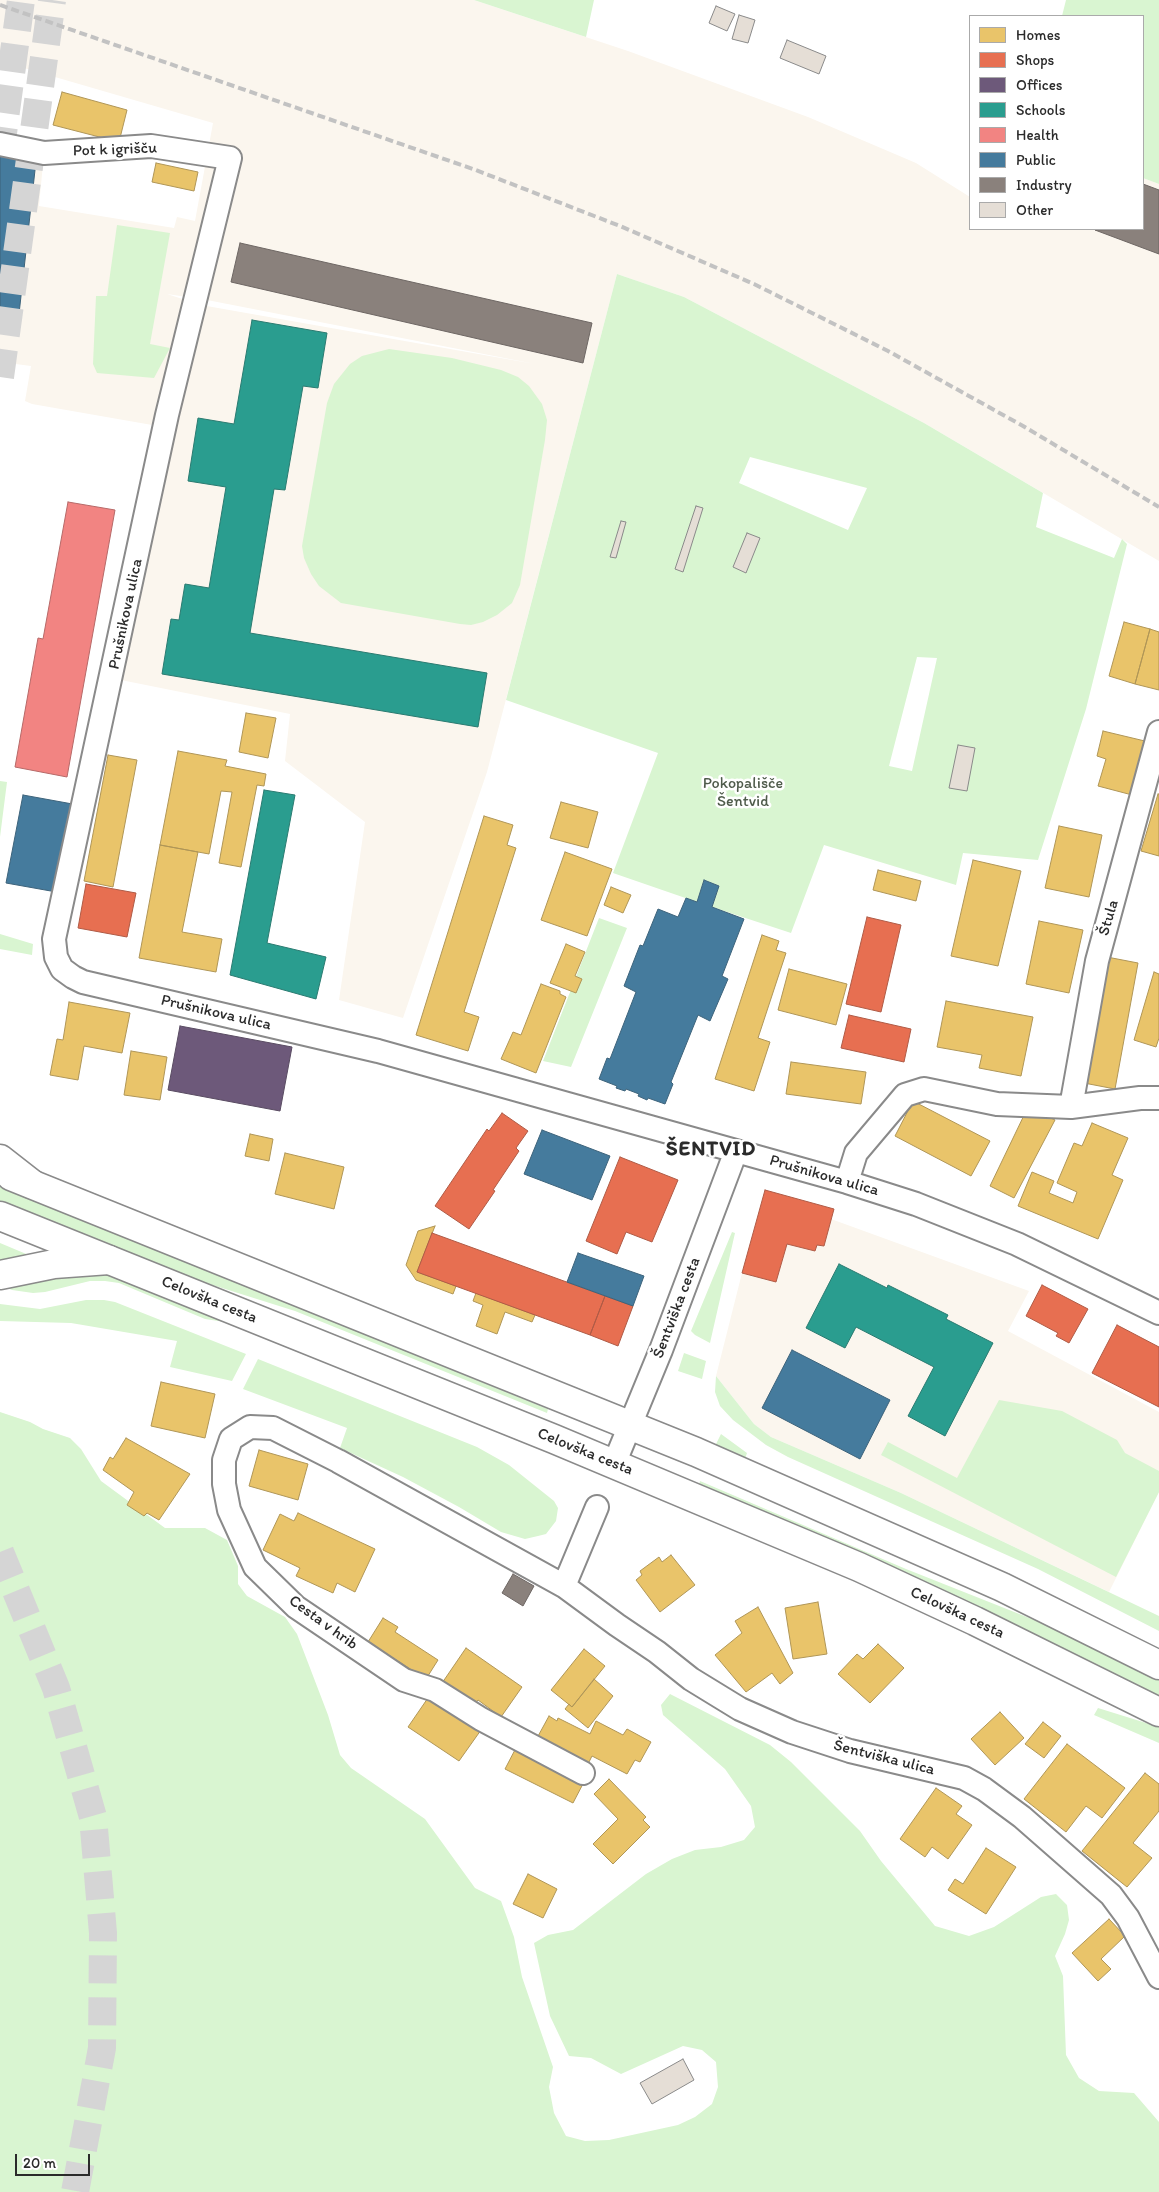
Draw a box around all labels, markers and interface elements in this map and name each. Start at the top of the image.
legend [969,15,1144,230]
text: Homes [1016,26,1060,44]
text: Shops [1016,51,1054,69]
text: Offices [1016,76,1063,94]
text: Schools [1016,101,1065,119]
text: Health [1016,126,1059,144]
street label: Pot k igrišču [73,139,157,161]
text: Public [1016,151,1056,169]
text: Industry [1016,176,1072,194]
text: Other [1016,201,1053,219]
street label: Prušnikova ulica [105,557,147,671]
park label: Pokopališče Šentvid [703,774,783,812]
street label: Štula [1095,898,1123,938]
street label: Prušnikova ulica [159,991,273,1035]
district label: ŠENTVID [666,1137,756,1163]
street label: Prušnikova ulica [767,1151,881,1201]
street label: Šentviška cesta [649,1255,705,1361]
street label: Celovška cesta [158,1272,260,1328]
street label: Celovška cesta [534,1424,636,1480]
street label: Celovška cesta [907,1583,1007,1643]
street label: Cesta v hrib [285,1592,361,1654]
street label: Šentviška ulica [831,1736,937,1780]
scale bar [18,2144,92,2176]
text: 20 m [23,2154,56,2172]

